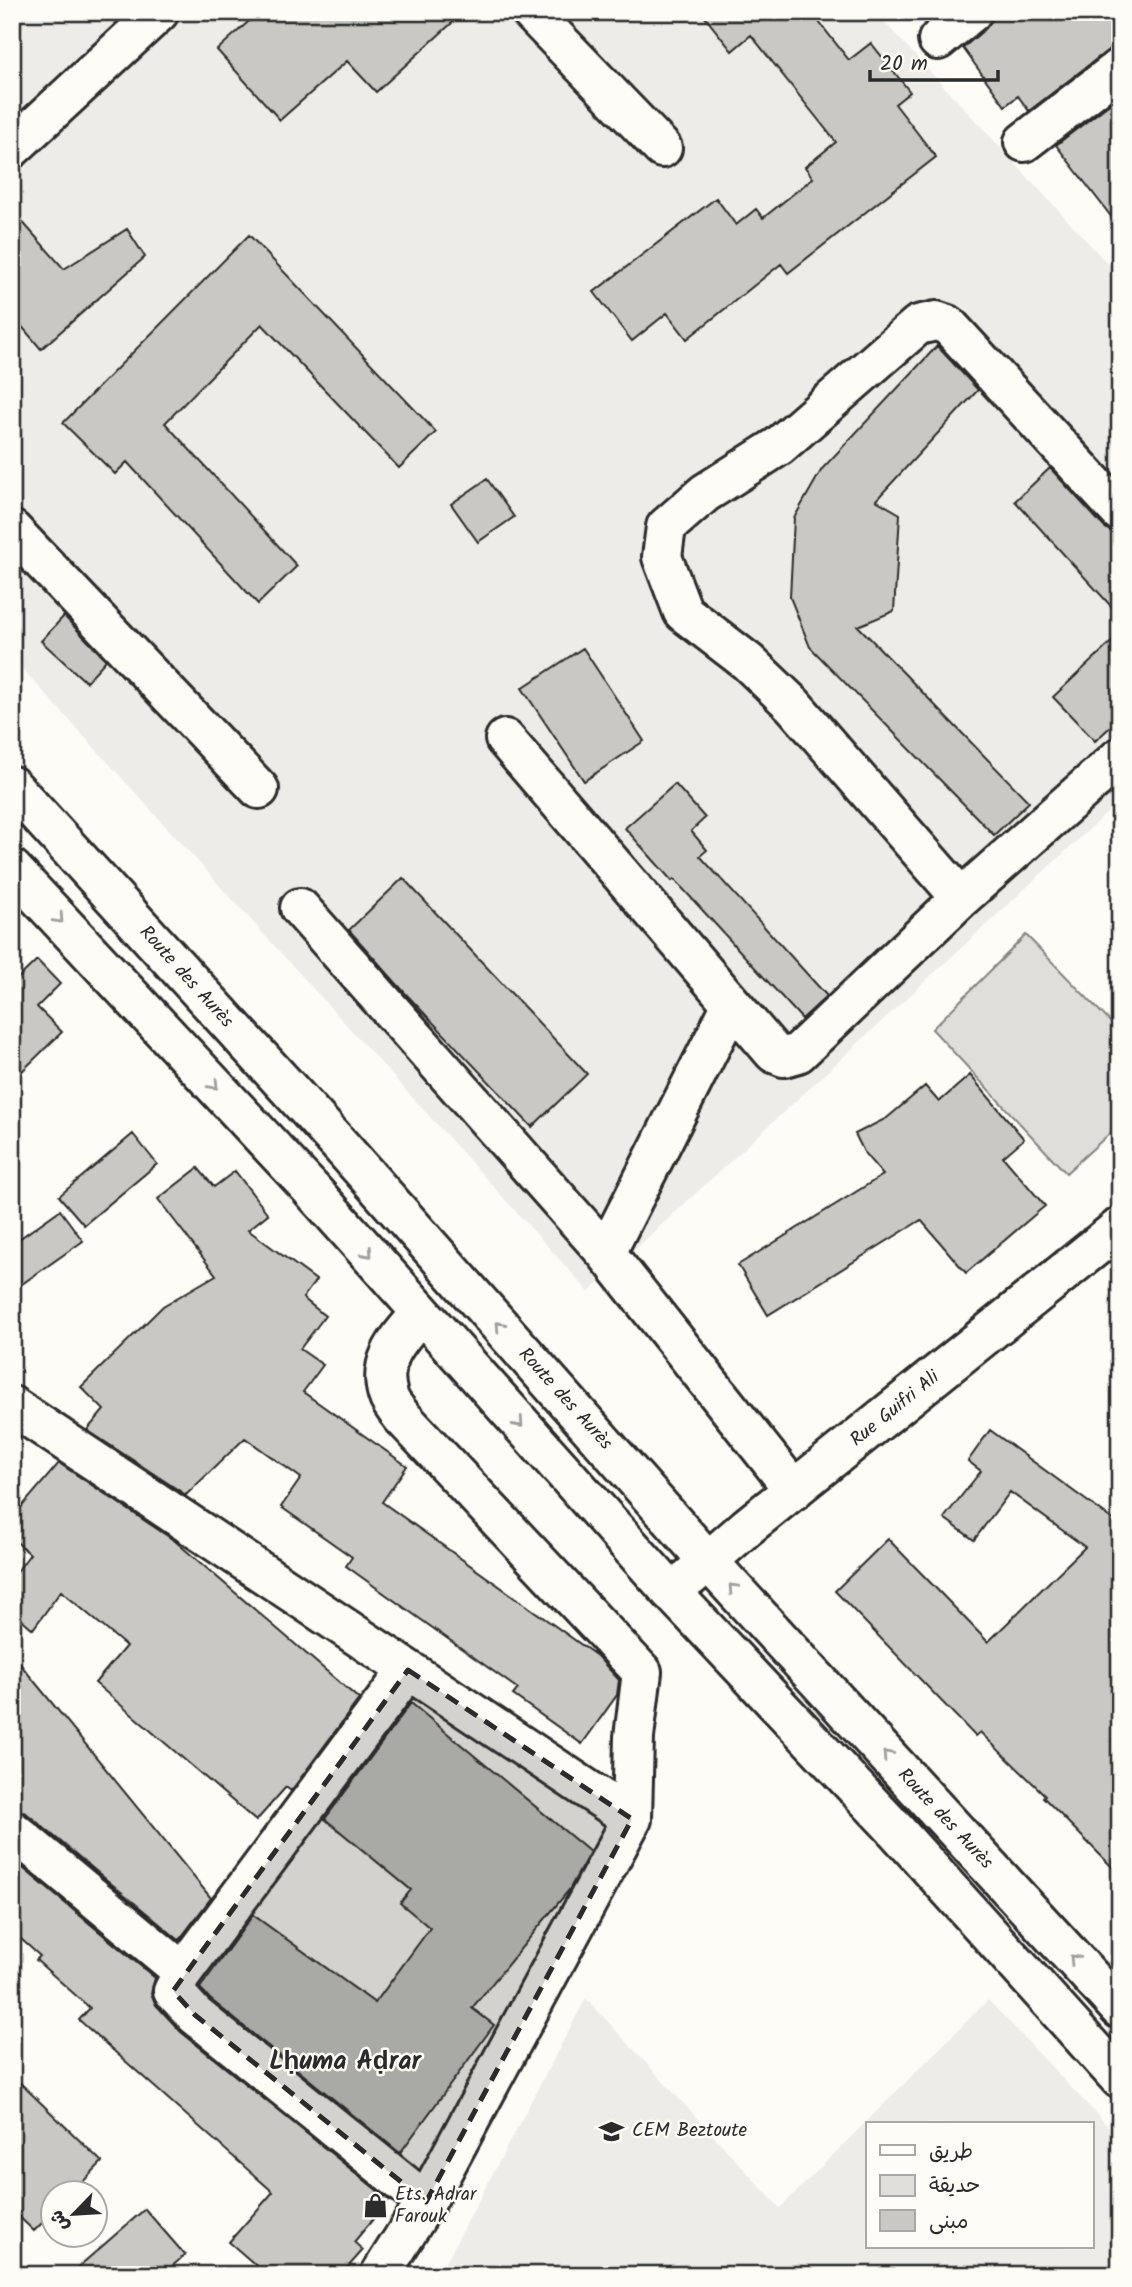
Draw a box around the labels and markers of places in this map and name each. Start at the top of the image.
place label: CEM Beztoute [632,2116,748,2146]
school or university icon: CEM Beztoute [598,2117,626,2145]
place label: Ets. Adrar Farouk [395,2180,478,2232]
shop icon: Ets. Adrar Farouk [361,2192,389,2220]

